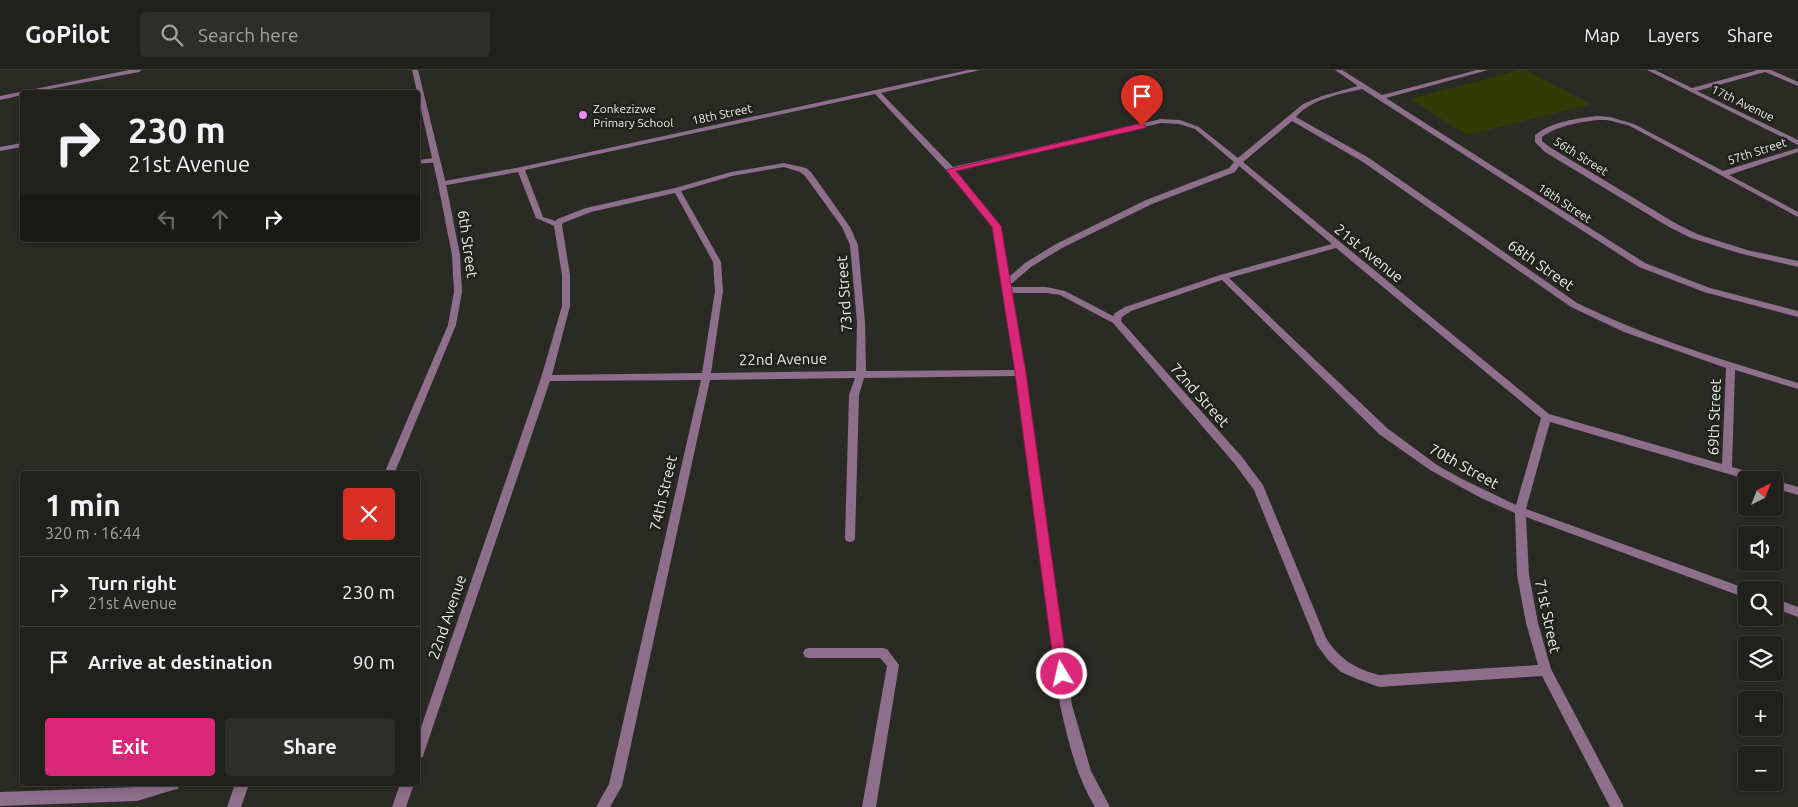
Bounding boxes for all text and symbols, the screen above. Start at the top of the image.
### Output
search box [140,12,490,57]
text: GoPilot [25,21,110,48]
icon: search [158,21,186,49]
text: Search here [198,24,298,46]
text: Map [1584,25,1620,45]
text: Layers [1648,25,1699,45]
text: Share [1727,25,1773,45]
pin [1121,75,1163,126]
icon: arrive [1128,82,1156,110]
street label: 17th Avenue [1709,82,1777,124]
street label: 18th Street [691,101,754,127]
place label: Zonkezizwe Primary School [593,102,673,129]
marker: Zonkezizwe Primary School [577,109,589,121]
icon: right [45,110,110,175]
text: 230 m [128,110,226,150]
street label: 56th Street [1552,134,1611,178]
street label: 57th Street [1726,135,1788,167]
text: 21st Avenue [128,151,250,176]
street label: 18th Street [1536,181,1595,225]
icon: left [153,205,181,233]
icon: ahead [206,205,234,233]
icon: right [259,205,287,233]
street label: 6th Street [455,209,481,279]
street label: 21st Avenue [1331,220,1407,286]
street label: 68th Street [1505,236,1577,294]
street label: 73rd Street [833,255,855,333]
street label: 22nd Avenue [739,350,827,368]
street label: 72nd Street [1167,360,1233,430]
street label: 69th Street [1704,378,1724,456]
street label: 70th Street [1426,440,1502,492]
street label: 74th Street [646,454,680,532]
north arrow [1738,471,1782,516]
map controls [1738,471,1783,791]
text: 1 min [45,488,121,522]
button: close [343,488,395,540]
text: 320 m · 16:44 [45,524,141,542]
button: sound [1738,526,1783,571]
text: Turn right [88,572,176,594]
street label: 22nd Avenue [425,573,469,661]
icon: right [45,578,73,606]
street label: 71st Street [1532,578,1564,654]
text: 230 m [342,581,395,603]
button: search [1738,581,1783,626]
text: 21st Avenue [88,594,177,612]
button: layers [1738,636,1783,681]
position arrow [1035,647,1087,699]
icon: arrive [45,648,73,676]
text: Arrive at destination [88,651,273,673]
text: 90 m [353,651,395,673]
button: + [1738,691,1783,736]
button: Exit [45,718,215,776]
button: Share [225,718,395,776]
button: − [1738,746,1783,791]

